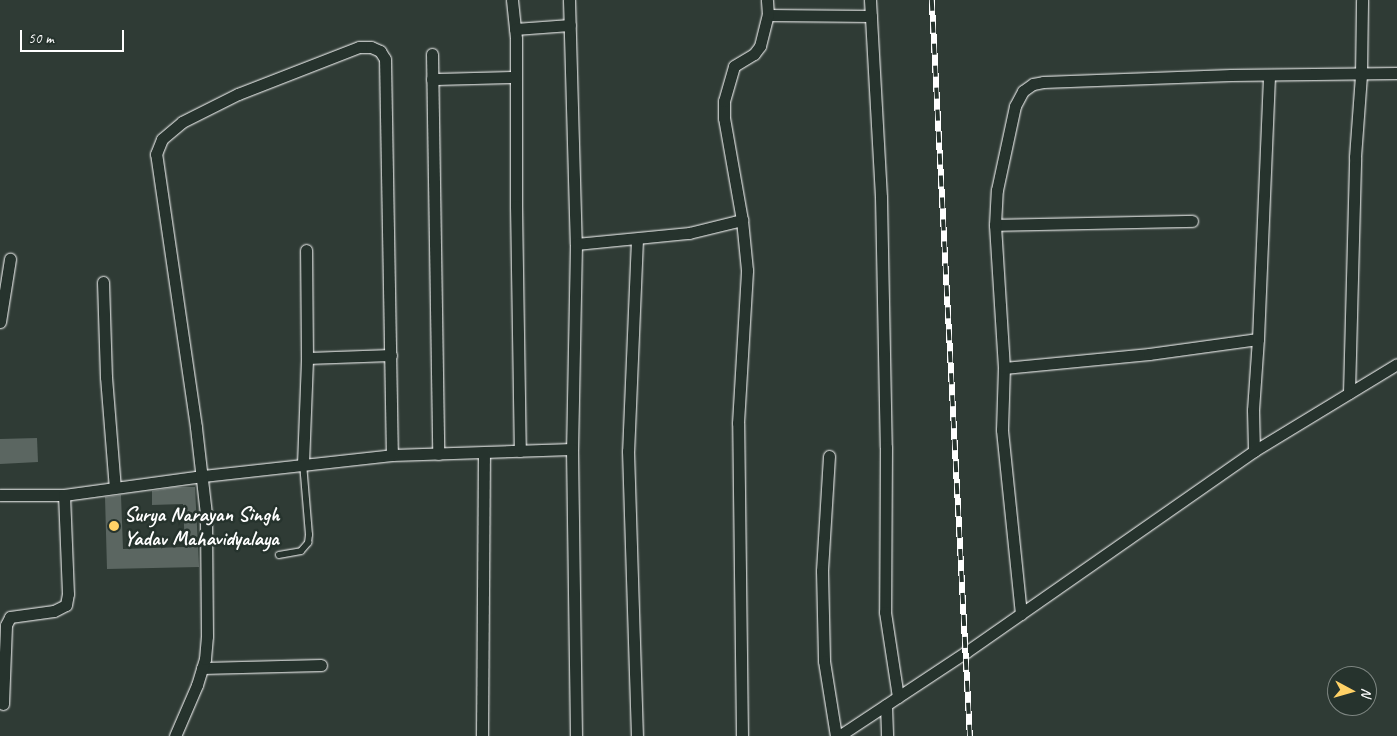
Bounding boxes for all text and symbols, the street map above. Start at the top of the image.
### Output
scale bar [22,20,126,52]
text: 50 m [28,29,54,48]
place label: Surya Narayan Singh Yadav Mahavidyalaya [124,501,281,551]
marker: Surya Narayan Singh Yadav Mahavidyalaya [108,520,120,532]
north arrow [1327,666,1377,716]
text: N [1358,687,1375,698]

